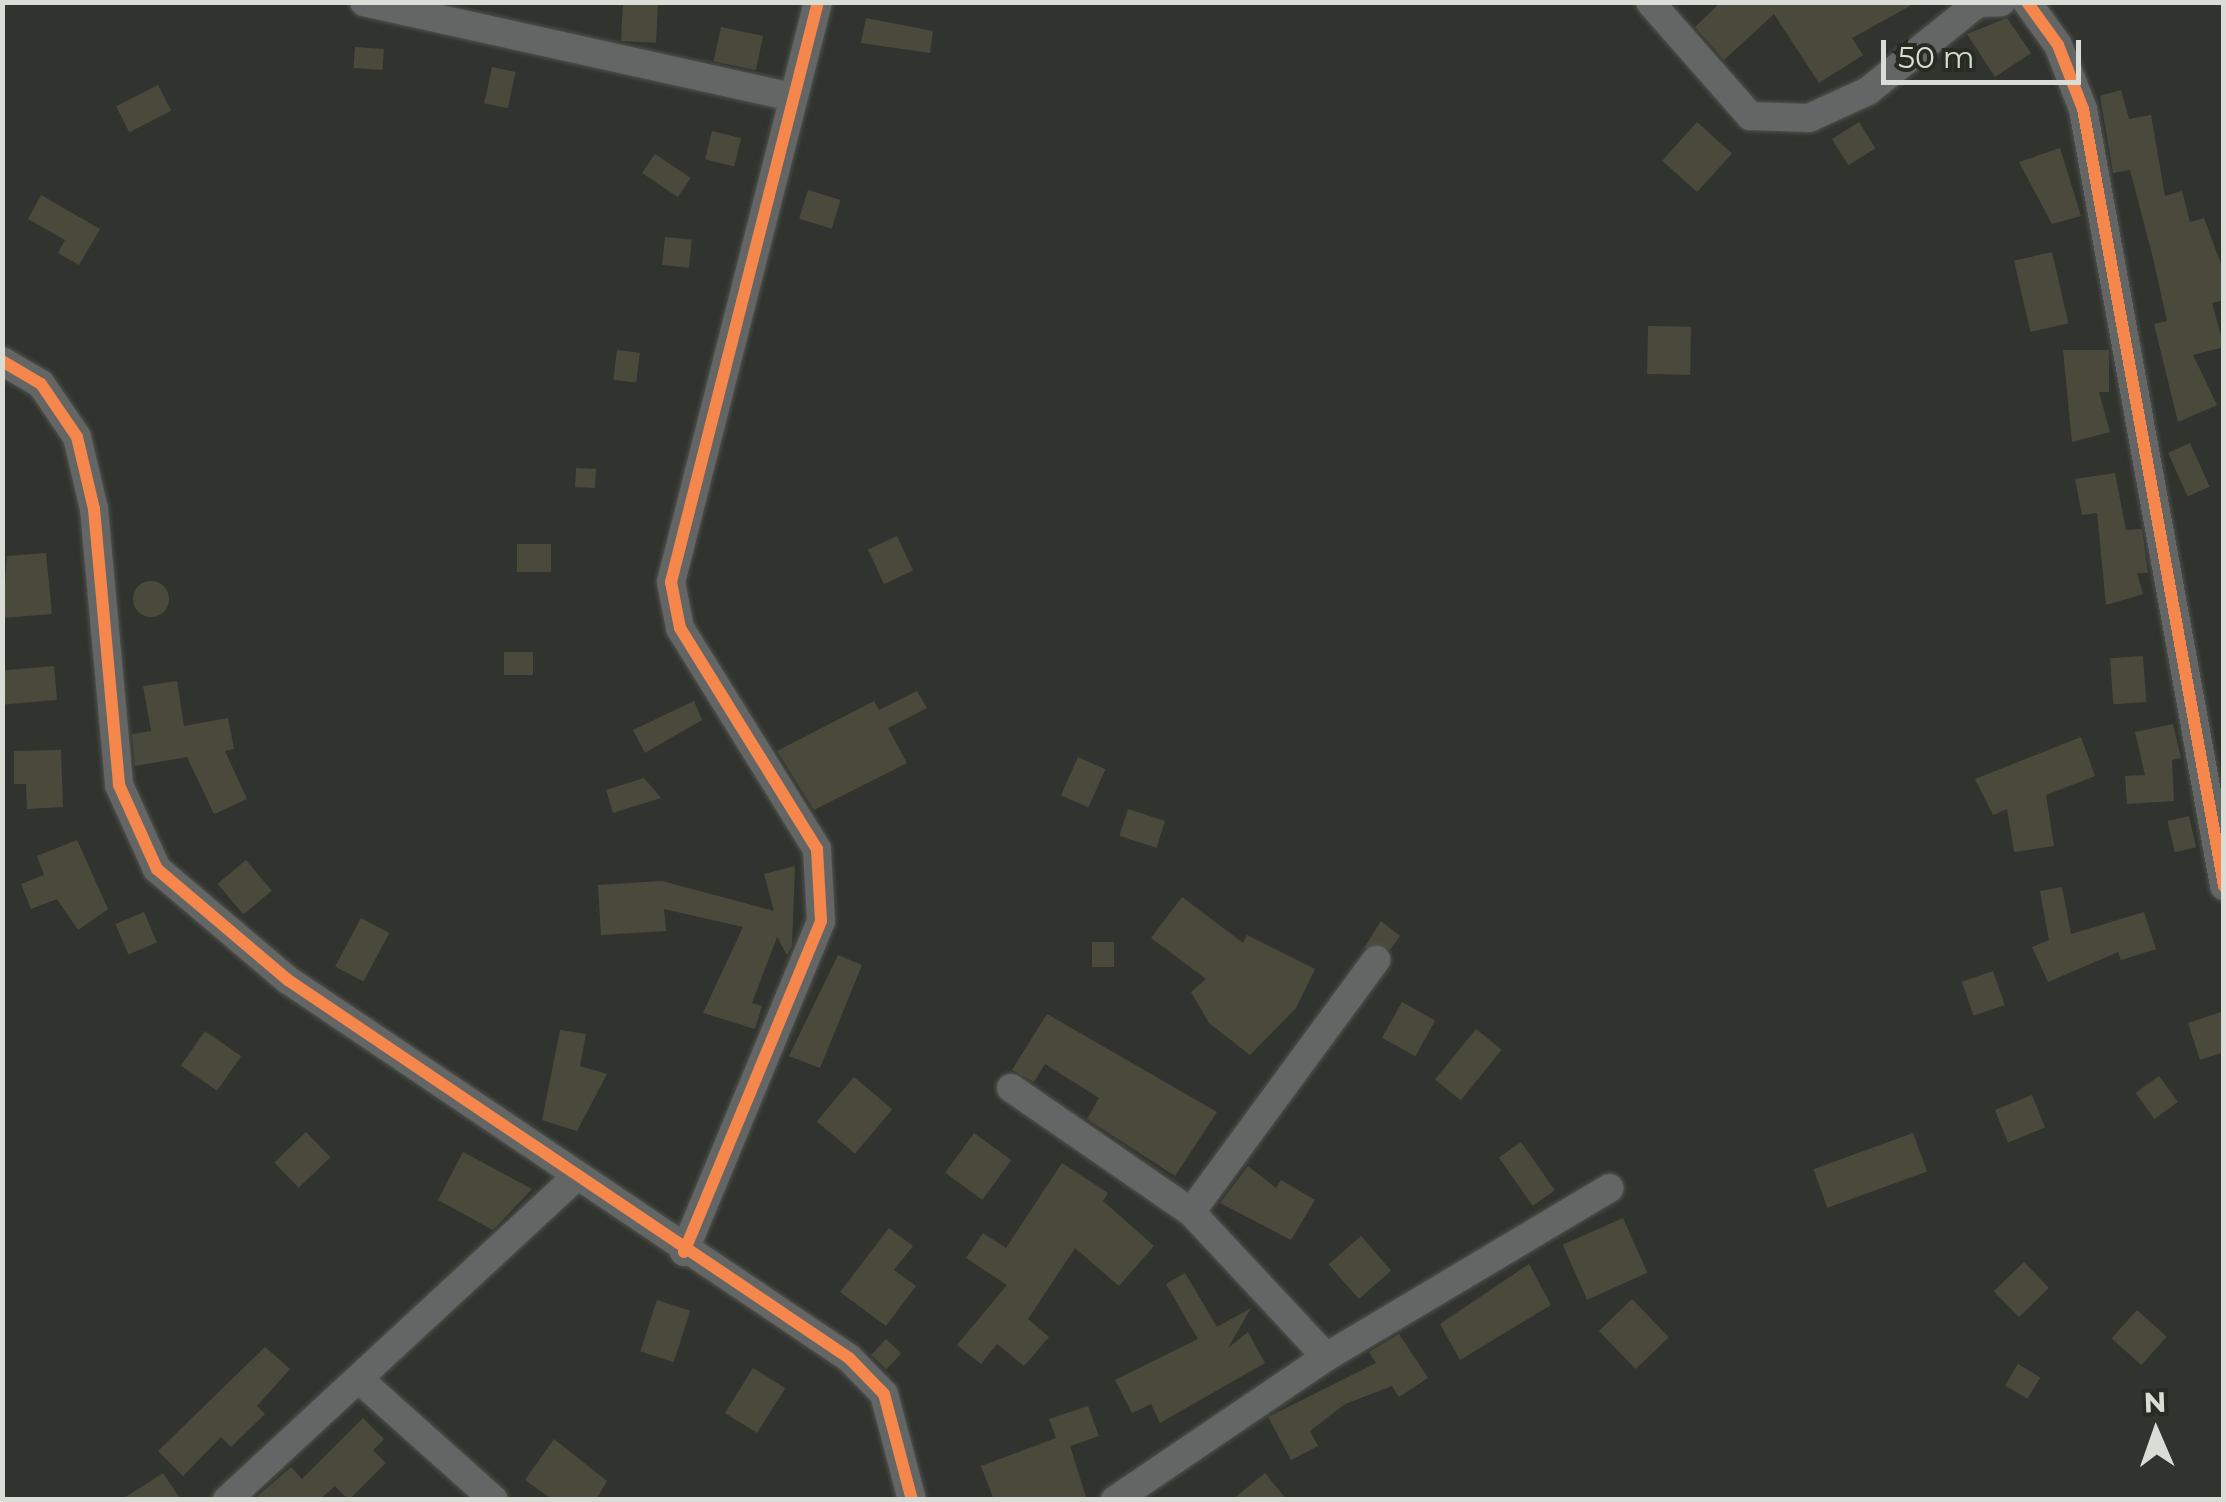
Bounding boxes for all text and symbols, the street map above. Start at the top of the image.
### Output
scale bar [1886,20,2086,82]
text: 50 m [1898,39,1975,76]
north arrow [2106,1382,2206,1482]
text: N [2143,1385,2167,1419]

